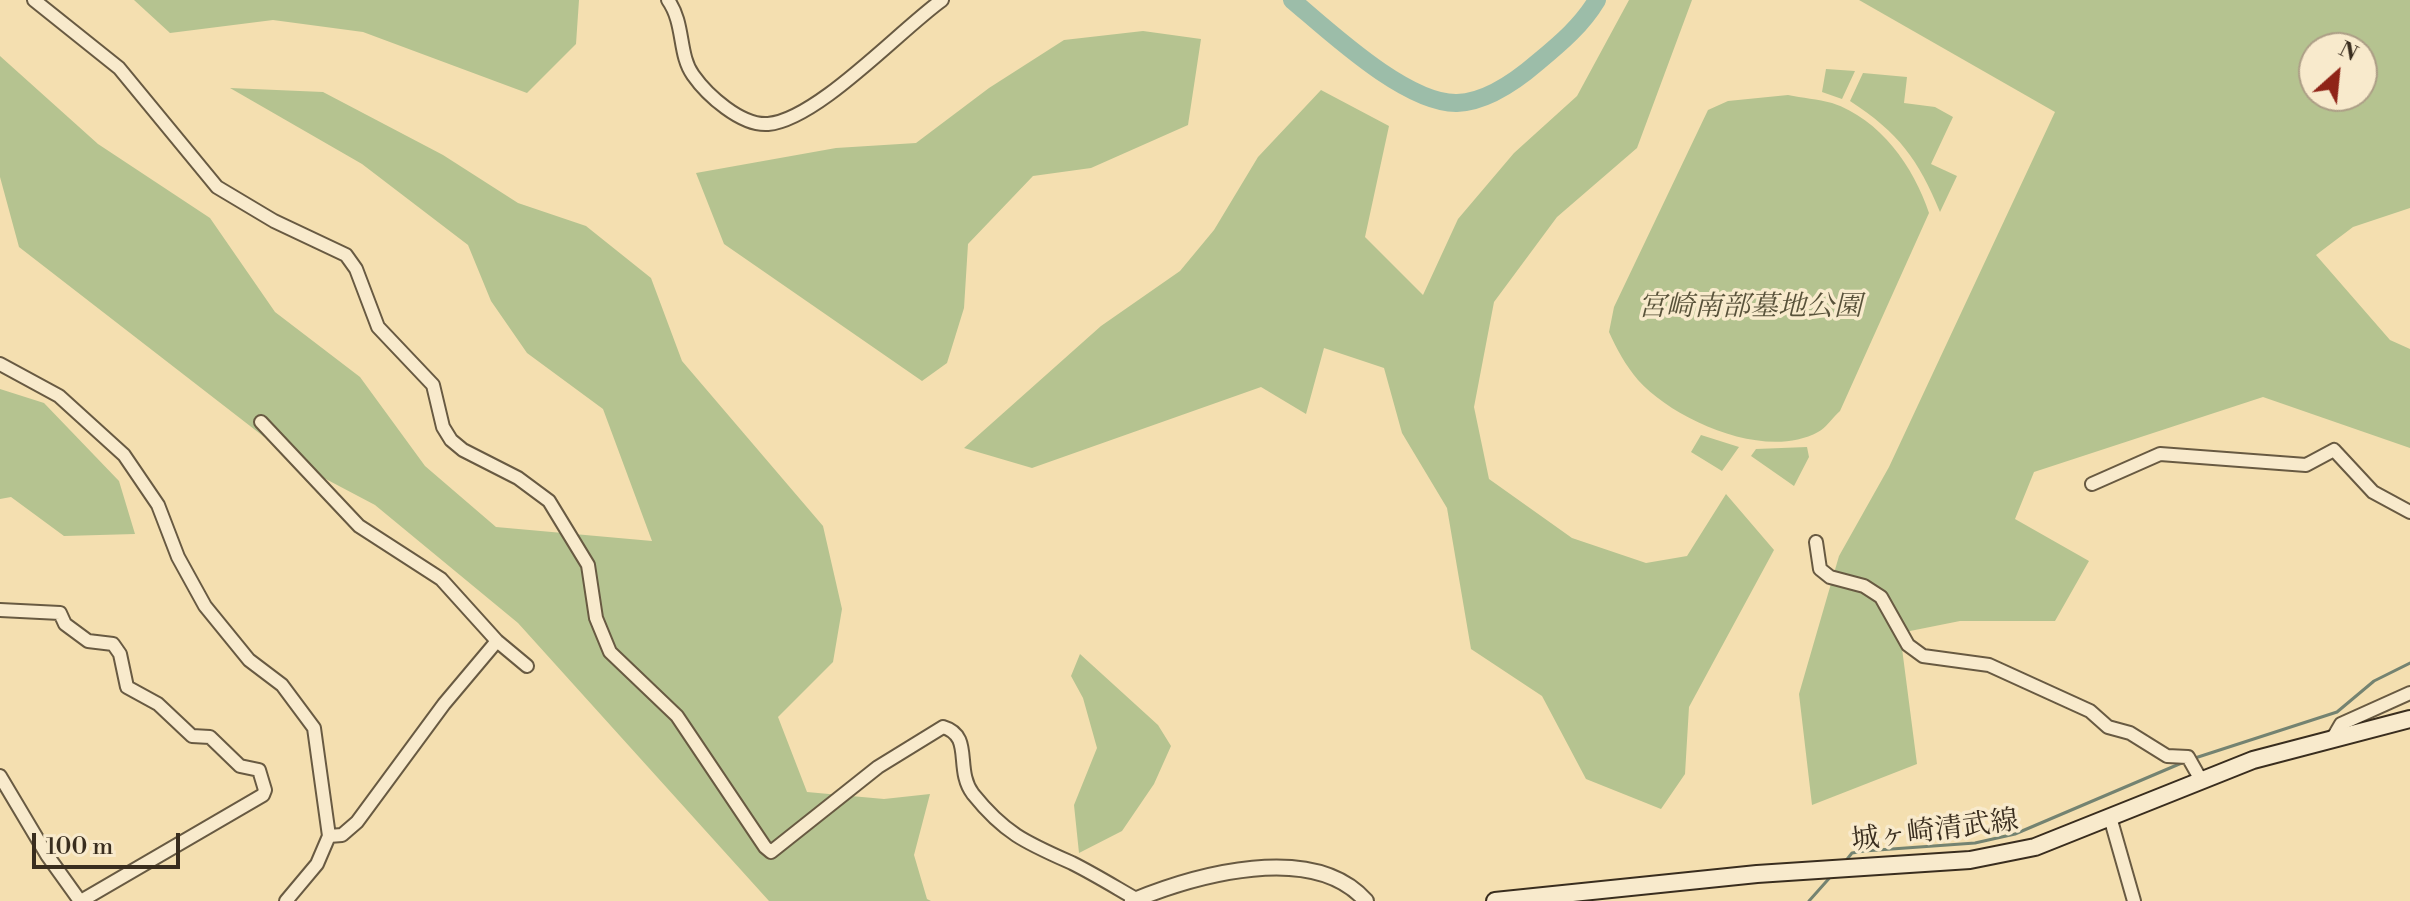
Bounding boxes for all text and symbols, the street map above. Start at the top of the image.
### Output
north arrow [2298,32,2378,112]
text: N [2334,36,2362,68]
park label: 宮崎南部墓地公園 [1638,291,1862,325]
street label: 城ヶ崎清武線 [1850,805,2020,859]
scale bar [36,817,184,867]
text: 100 m [46,832,113,862]

